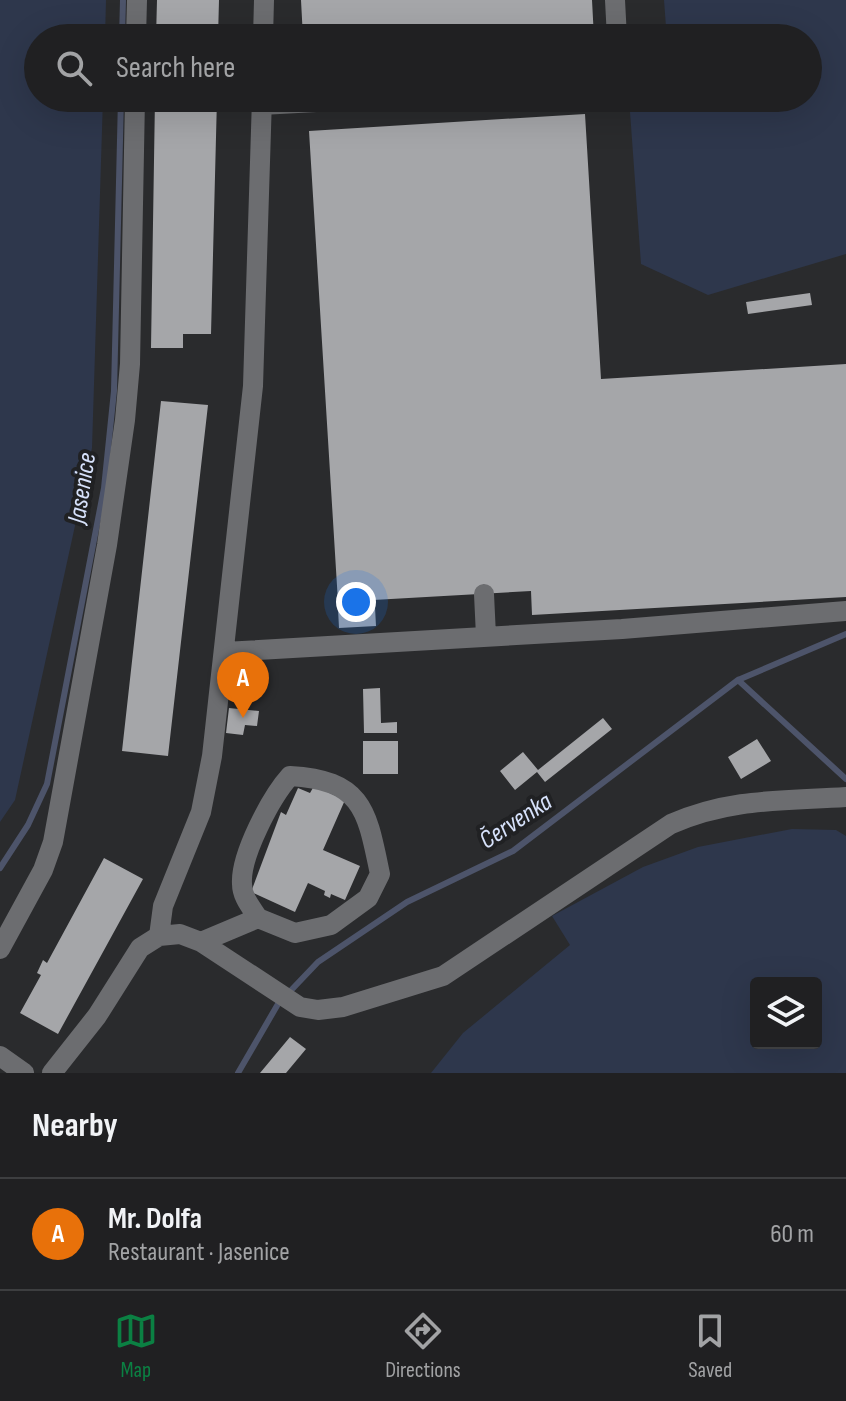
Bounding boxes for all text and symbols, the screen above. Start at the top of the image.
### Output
search box [24,24,822,112]
icon: search [52,46,96,90]
text: Search here [116,50,235,86]
water label: Jasenice [61,451,103,528]
your location [336,582,376,622]
pin: A [217,652,269,718]
water label: Červenka [474,786,558,856]
map controls [750,977,822,1049]
button: layers [750,977,822,1049]
text: Nearby [32,1105,118,1146]
text: Mr. Dolfa [108,1201,202,1237]
text: A [52,1219,64,1250]
text: 60 m [770,1219,814,1250]
text: Restaurant · Jasenice [108,1237,290,1268]
tab: Map [114,1309,158,1384]
tab: Directions [385,1309,461,1384]
tab: Saved [688,1309,732,1384]

